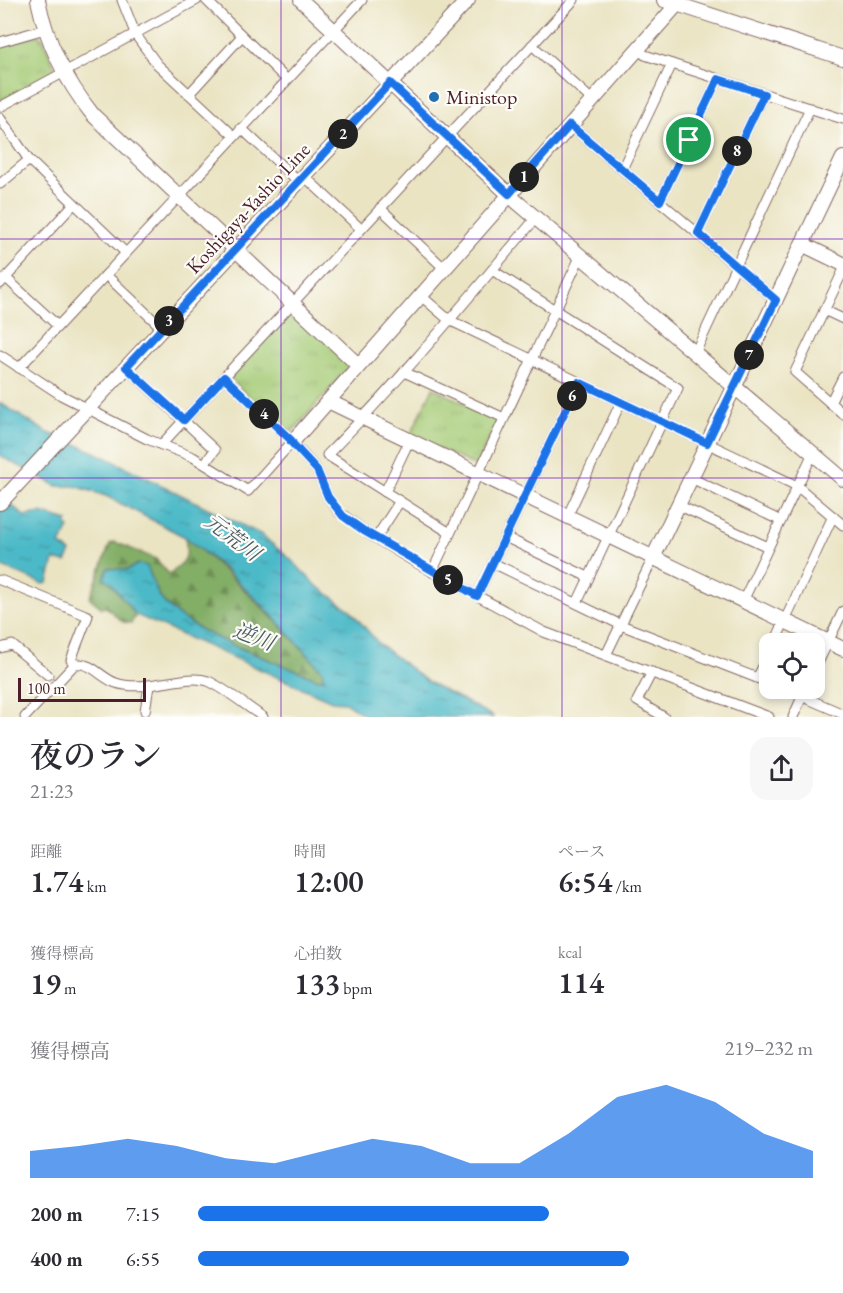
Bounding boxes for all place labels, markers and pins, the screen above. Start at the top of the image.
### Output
place label: Ministop [446,84,517,110]
marker: Ministop [427,90,441,104]
pin [663,114,714,165]
pin: 2 [328,119,358,149]
pin: 8 [722,136,752,166]
pin: 1 [509,162,539,192]
pin: 3 [154,306,184,336]
pin: 7 [734,340,764,370]
pin: 6 [557,381,587,411]
pin: 4 [249,399,279,429]
pin: 5 [433,565,463,595]

